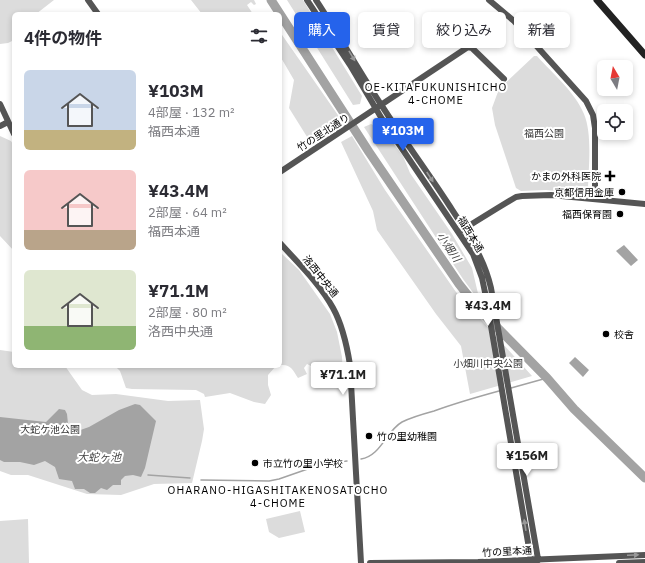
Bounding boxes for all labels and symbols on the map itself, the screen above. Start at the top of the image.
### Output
one-way arrow [348,51,356,61]
north arrow [597,60,633,96]
district label: OE-KITAFUKUNISHICHO 4-CHOME [365,80,507,107]
street label: 竹の里北通り [295,111,352,154]
pin: ¥103M [375,118,431,152]
park label: 福西公園 [524,127,564,140]
place label: かまの外科医院 [531,170,601,183]
marker: かまの外科医院 [604,170,616,182]
one-way arrow [427,171,434,183]
place label: 京都信用金庫 [554,186,614,199]
marker: 京都信用金庫 [617,187,627,197]
place label: 福西保育園 [562,208,612,221]
marker: 福西保育園 [615,209,625,219]
street label: 福西本通 [455,214,486,255]
water label: 小畑川 [434,229,465,265]
street label: 洛西中央通 [300,253,341,300]
pin: ¥43.4M [455,293,521,327]
place label: 校舎 [614,328,634,341]
marker: 校舎 [601,329,611,339]
park label: 小畑川中央公園 [453,357,523,370]
pin: ¥71.1M [310,362,376,396]
park label: 大蛇ケ池公園 [20,423,80,436]
place label: 竹の里幼稚園 [377,430,437,443]
marker: 竹の里幼稚園 [364,431,374,441]
pin: ¥156M [499,443,555,477]
water label: 大蛇ヶ池 [77,450,122,464]
place label: 市立竹の里小学校 [263,457,343,470]
marker: 市立竹の里小学校 [250,458,260,468]
district label: OHARANO-HIGASHITAKENOSATOCHO 4-CHOME [168,483,388,510]
one-way arrow [522,519,528,531]
street label: 竹の里本通 [482,544,532,559]
one-way arrow [627,552,639,559]

